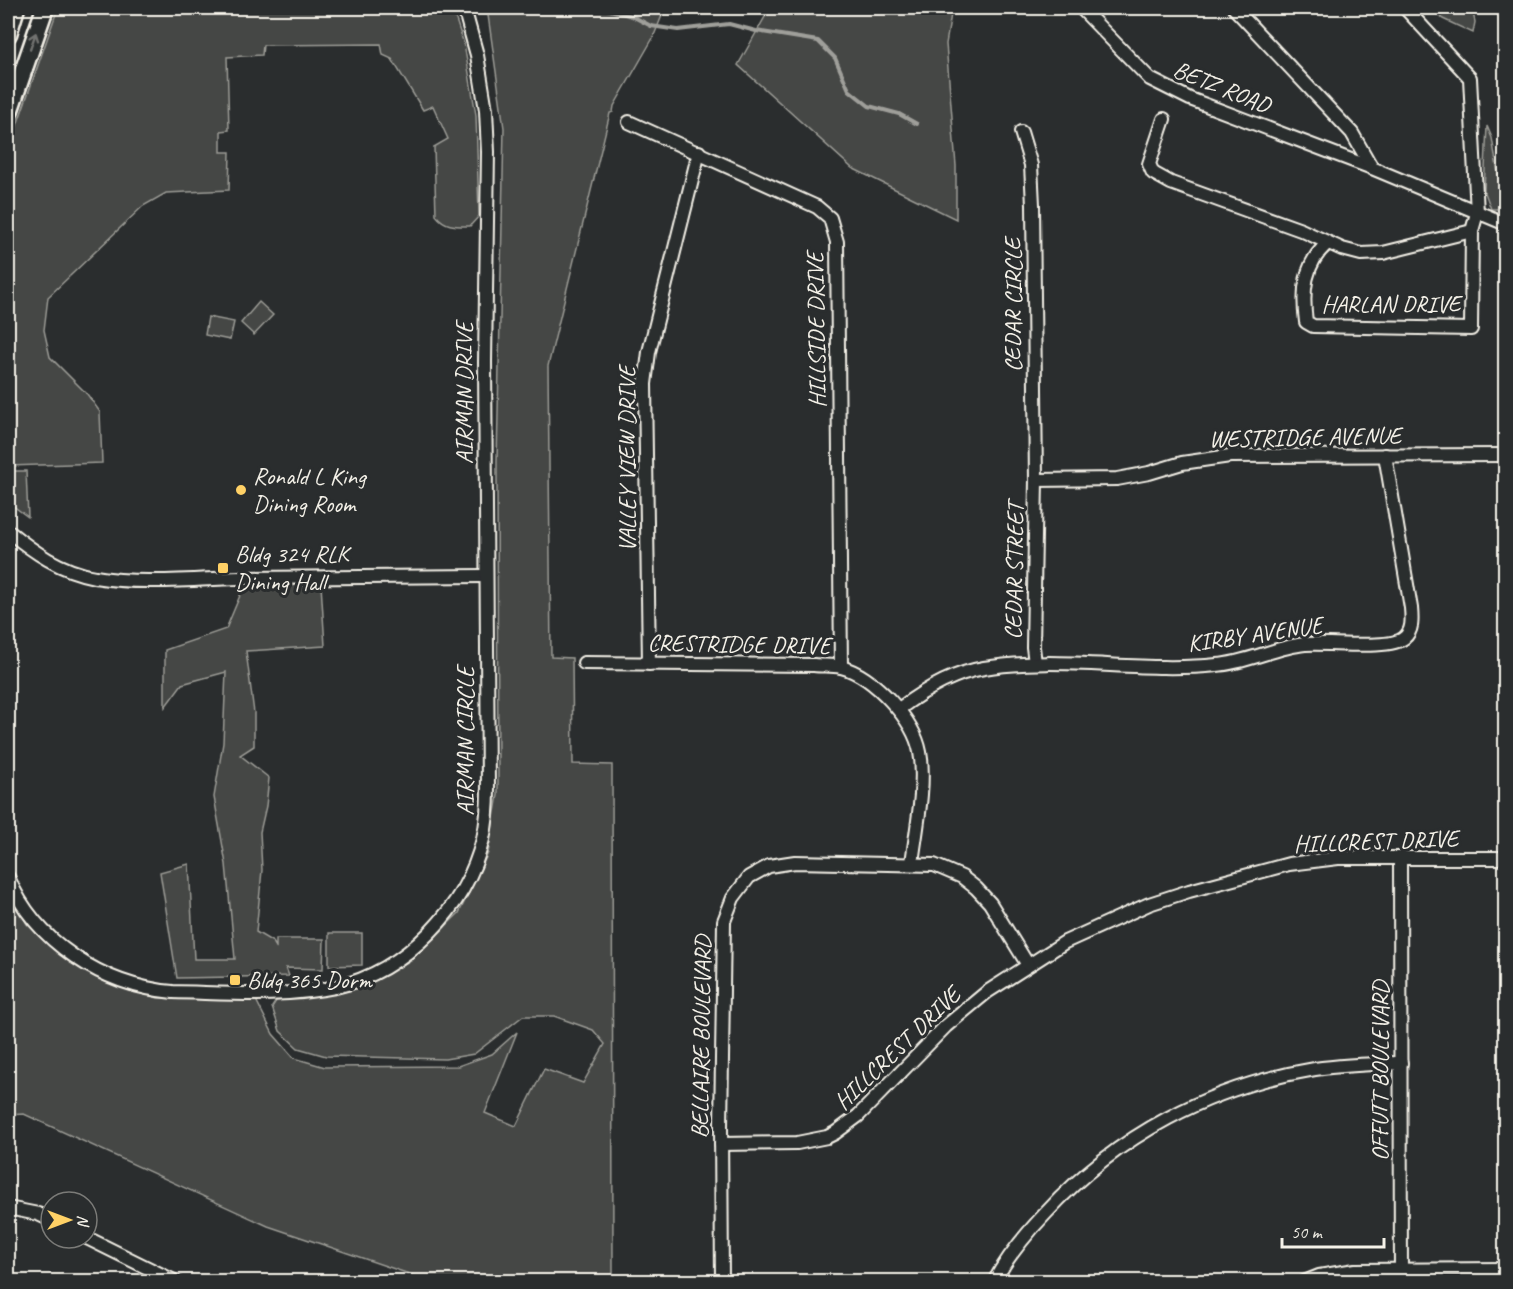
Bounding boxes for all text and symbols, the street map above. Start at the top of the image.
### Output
one-way arrow [29,32,40,51]
street label: BETZ ROAD [1169,54,1277,121]
street label: CEDAR CIRCLE [998,235,1028,372]
street label: HILLSIDE DRIVE [800,249,832,408]
street label: HARLAN DRIVE [1322,289,1464,319]
street label: AIRMAN DRIVE [449,319,479,464]
street label: VALLEY VIEW DRIVE [612,363,642,552]
street label: WESTRIDGE AVENUE [1209,420,1405,454]
place label: Ronald L King Dining Room [253,461,368,519]
marker: Ronald L King Dining Room [234,483,248,497]
street label: CEDAR STREET [998,497,1030,640]
place label: Bldg 324 RLK Dining Hall [235,539,352,597]
marker: Bldg 324 RLK Dining Hall [216,561,230,575]
street label: KIRBY AVENUE [1186,609,1327,658]
street label: CRESTRIDGE DRIVE [647,627,834,661]
street label: AIRMAN CIRCLE [450,663,480,816]
street label: HILLCREST DRIVE [1293,823,1462,859]
street label: BELLAIRE BOULEVARD [684,933,718,1139]
place label: Bldg 365 Dorm [247,965,373,995]
marker: Bldg 365 Dorm [228,973,242,987]
street label: HILLCREST DRIVE [827,978,969,1116]
street label: OFFUTT BOULEVARD [1365,979,1395,1161]
north arrow [39,1190,99,1250]
scale bar [1282,1211,1384,1249]
text: N [73,1215,93,1228]
text: 50 m [1291,1221,1324,1243]

